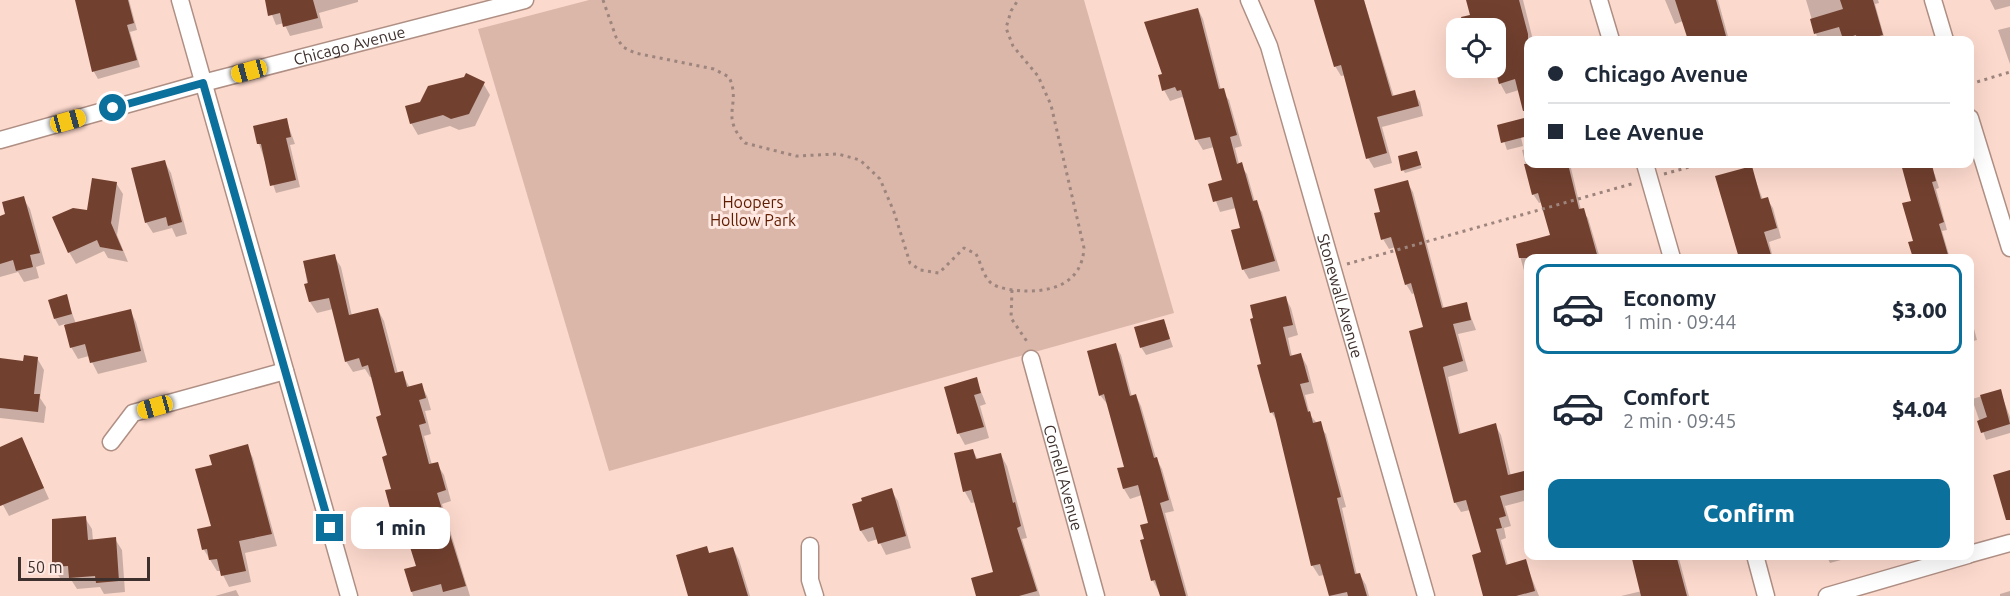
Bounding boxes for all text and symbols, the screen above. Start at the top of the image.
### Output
map controls [1446,18,1506,78]
button: locate [1446,18,1506,78]
street label: Chicago Avenue [292,22,407,68]
car [229,58,269,84]
text: Chicago Avenue [1584,61,1748,86]
route start [99,94,126,121]
car [48,107,88,135]
text: Lee Avenue [1584,119,1704,144]
park label: Hoopers Hollow Park [710,193,796,229]
street label: Stonewall Avenue [1314,232,1367,360]
icon: car [1551,282,1605,336]
text: Economy [1623,285,1716,310]
text: $3.00 [1892,297,1947,322]
text: 1 min · 09:44 [1623,310,1737,333]
icon: car [1551,381,1605,435]
text: Comfort [1623,384,1710,409]
car [135,393,175,421]
text: $4.04 [1892,396,1947,421]
text: 2 min · 09:45 [1623,409,1737,432]
street label: Cornell Avenue [1040,423,1087,533]
button: Confirm [1548,479,1950,548]
callout: 1 min [351,507,450,549]
route end [316,514,343,541]
text: 1 min [375,516,426,539]
scale bar [18,554,150,582]
text: 50 m [27,558,63,576]

